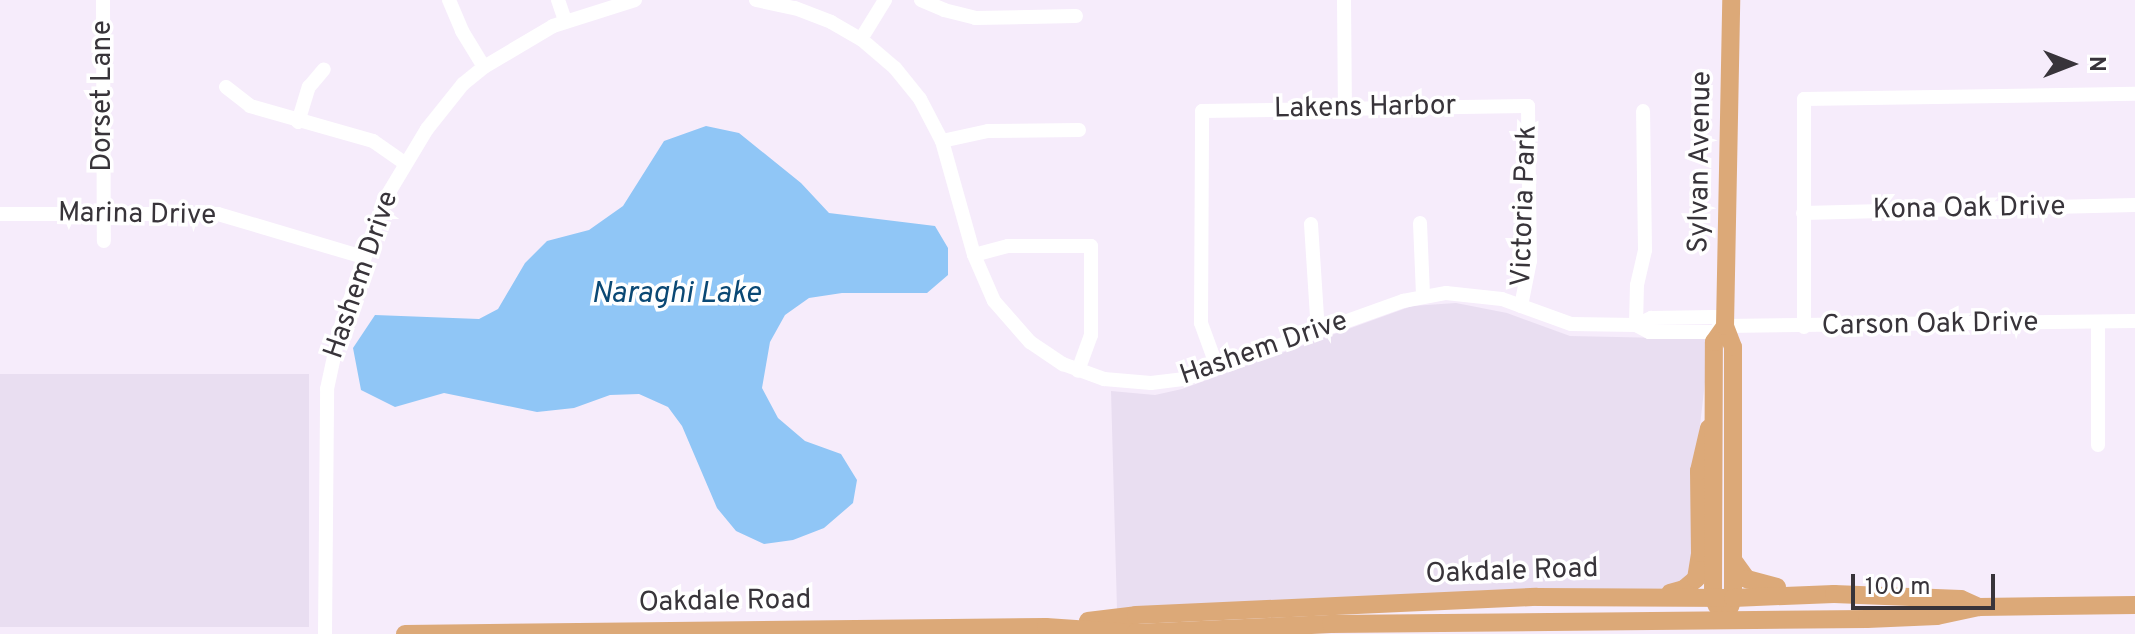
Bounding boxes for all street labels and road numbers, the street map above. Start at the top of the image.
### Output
street label: Dorset Lane [86,20,120,172]
street label: Sylvan Avenue [1683,70,1719,254]
street label: Lakens Harbor [1274,90,1456,126]
street label: Victoria Park [1505,125,1545,287]
street label: Hashem Drive [318,187,406,363]
street label: Kona Oak Drive [1872,191,2066,227]
street label: Marina Drive [58,197,216,233]
street label: Hashem Drive [1176,305,1352,393]
street label: Carson Oak Drive [1821,306,2039,344]
street label: Oakdale Road [1425,552,1599,592]
street label: Oakdale Road [638,584,812,620]

